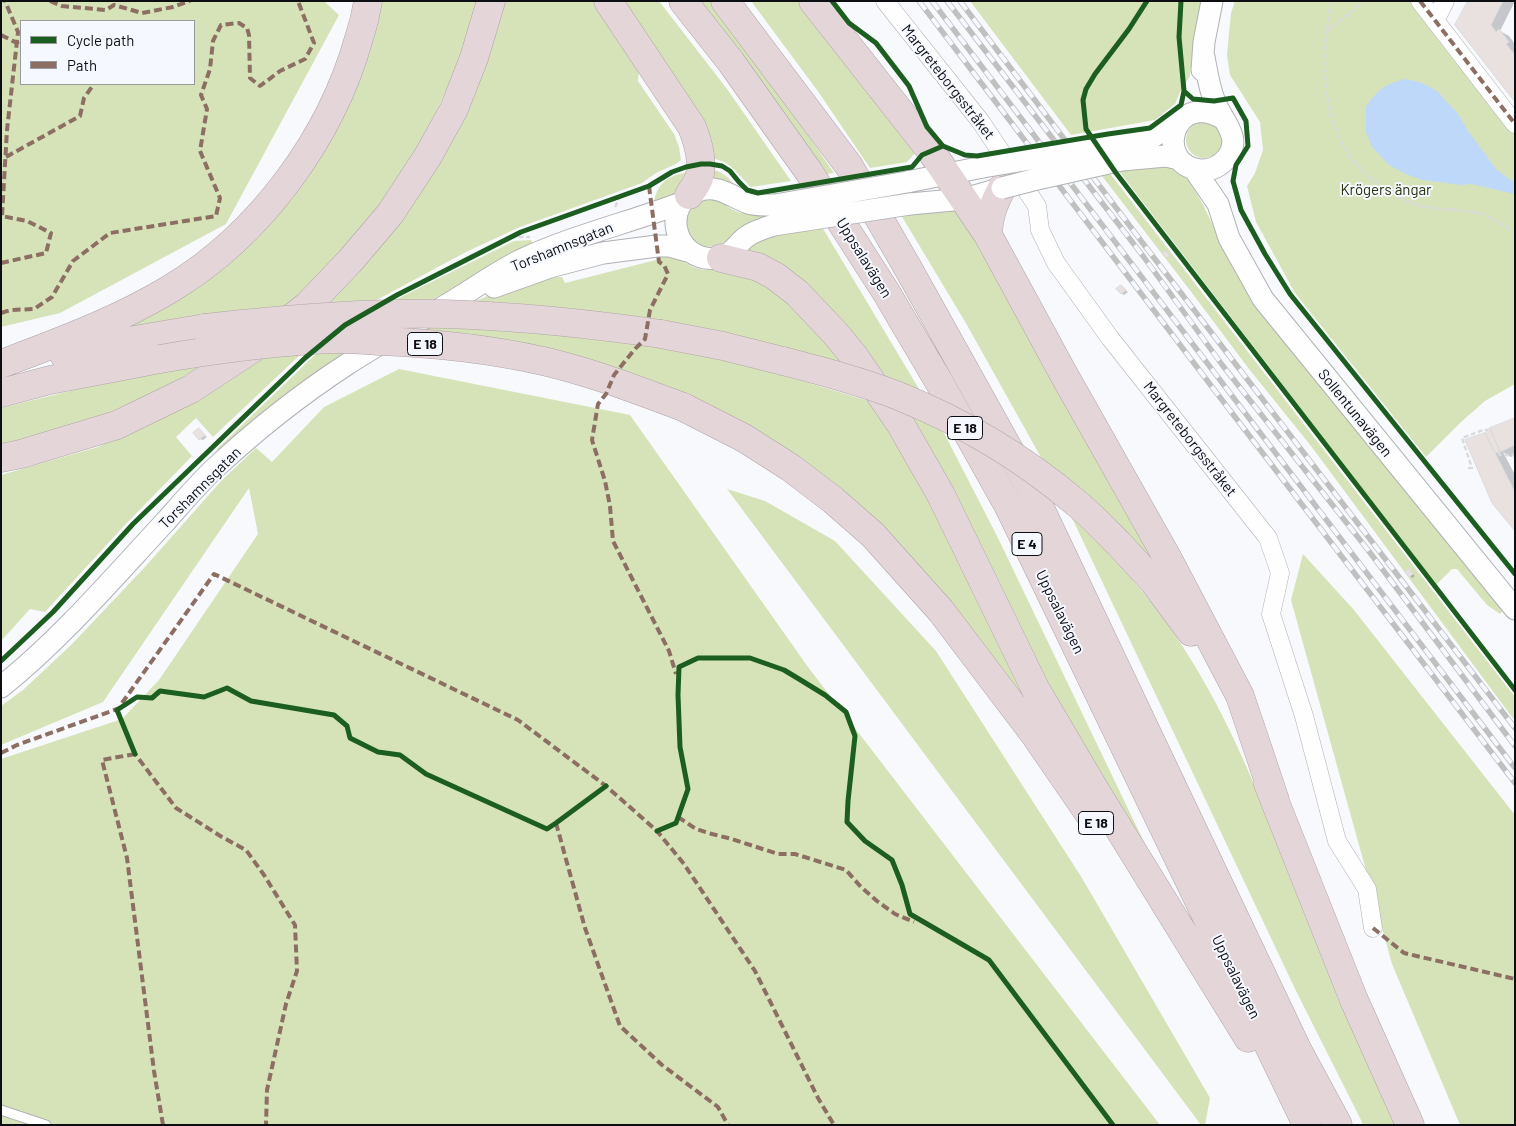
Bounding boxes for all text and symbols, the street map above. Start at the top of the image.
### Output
legend [20,20,195,85]
street label: Margreteborgsstråket [898,21,998,143]
text: Cycle path [67,31,134,49]
text: Path [67,56,97,74]
park label: Krögers ängar [1340,181,1432,199]
street label: Uppsalavägen [832,215,896,301]
street label: Torshamnsgatan [508,218,616,276]
road number: E 18 [408,332,442,356]
street label: Sollentunavägen [1314,365,1396,461]
street label: Margreteborgsstråket [1140,378,1240,500]
road number: E 18 [948,416,982,439]
street label: Torshamnsgatan [155,443,245,533]
road number: E 4 [1012,532,1042,556]
street label: Uppsalavägen [1032,567,1088,657]
road number: E 18 [1078,811,1114,834]
street label: Uppsalavägen [1208,932,1264,1022]

